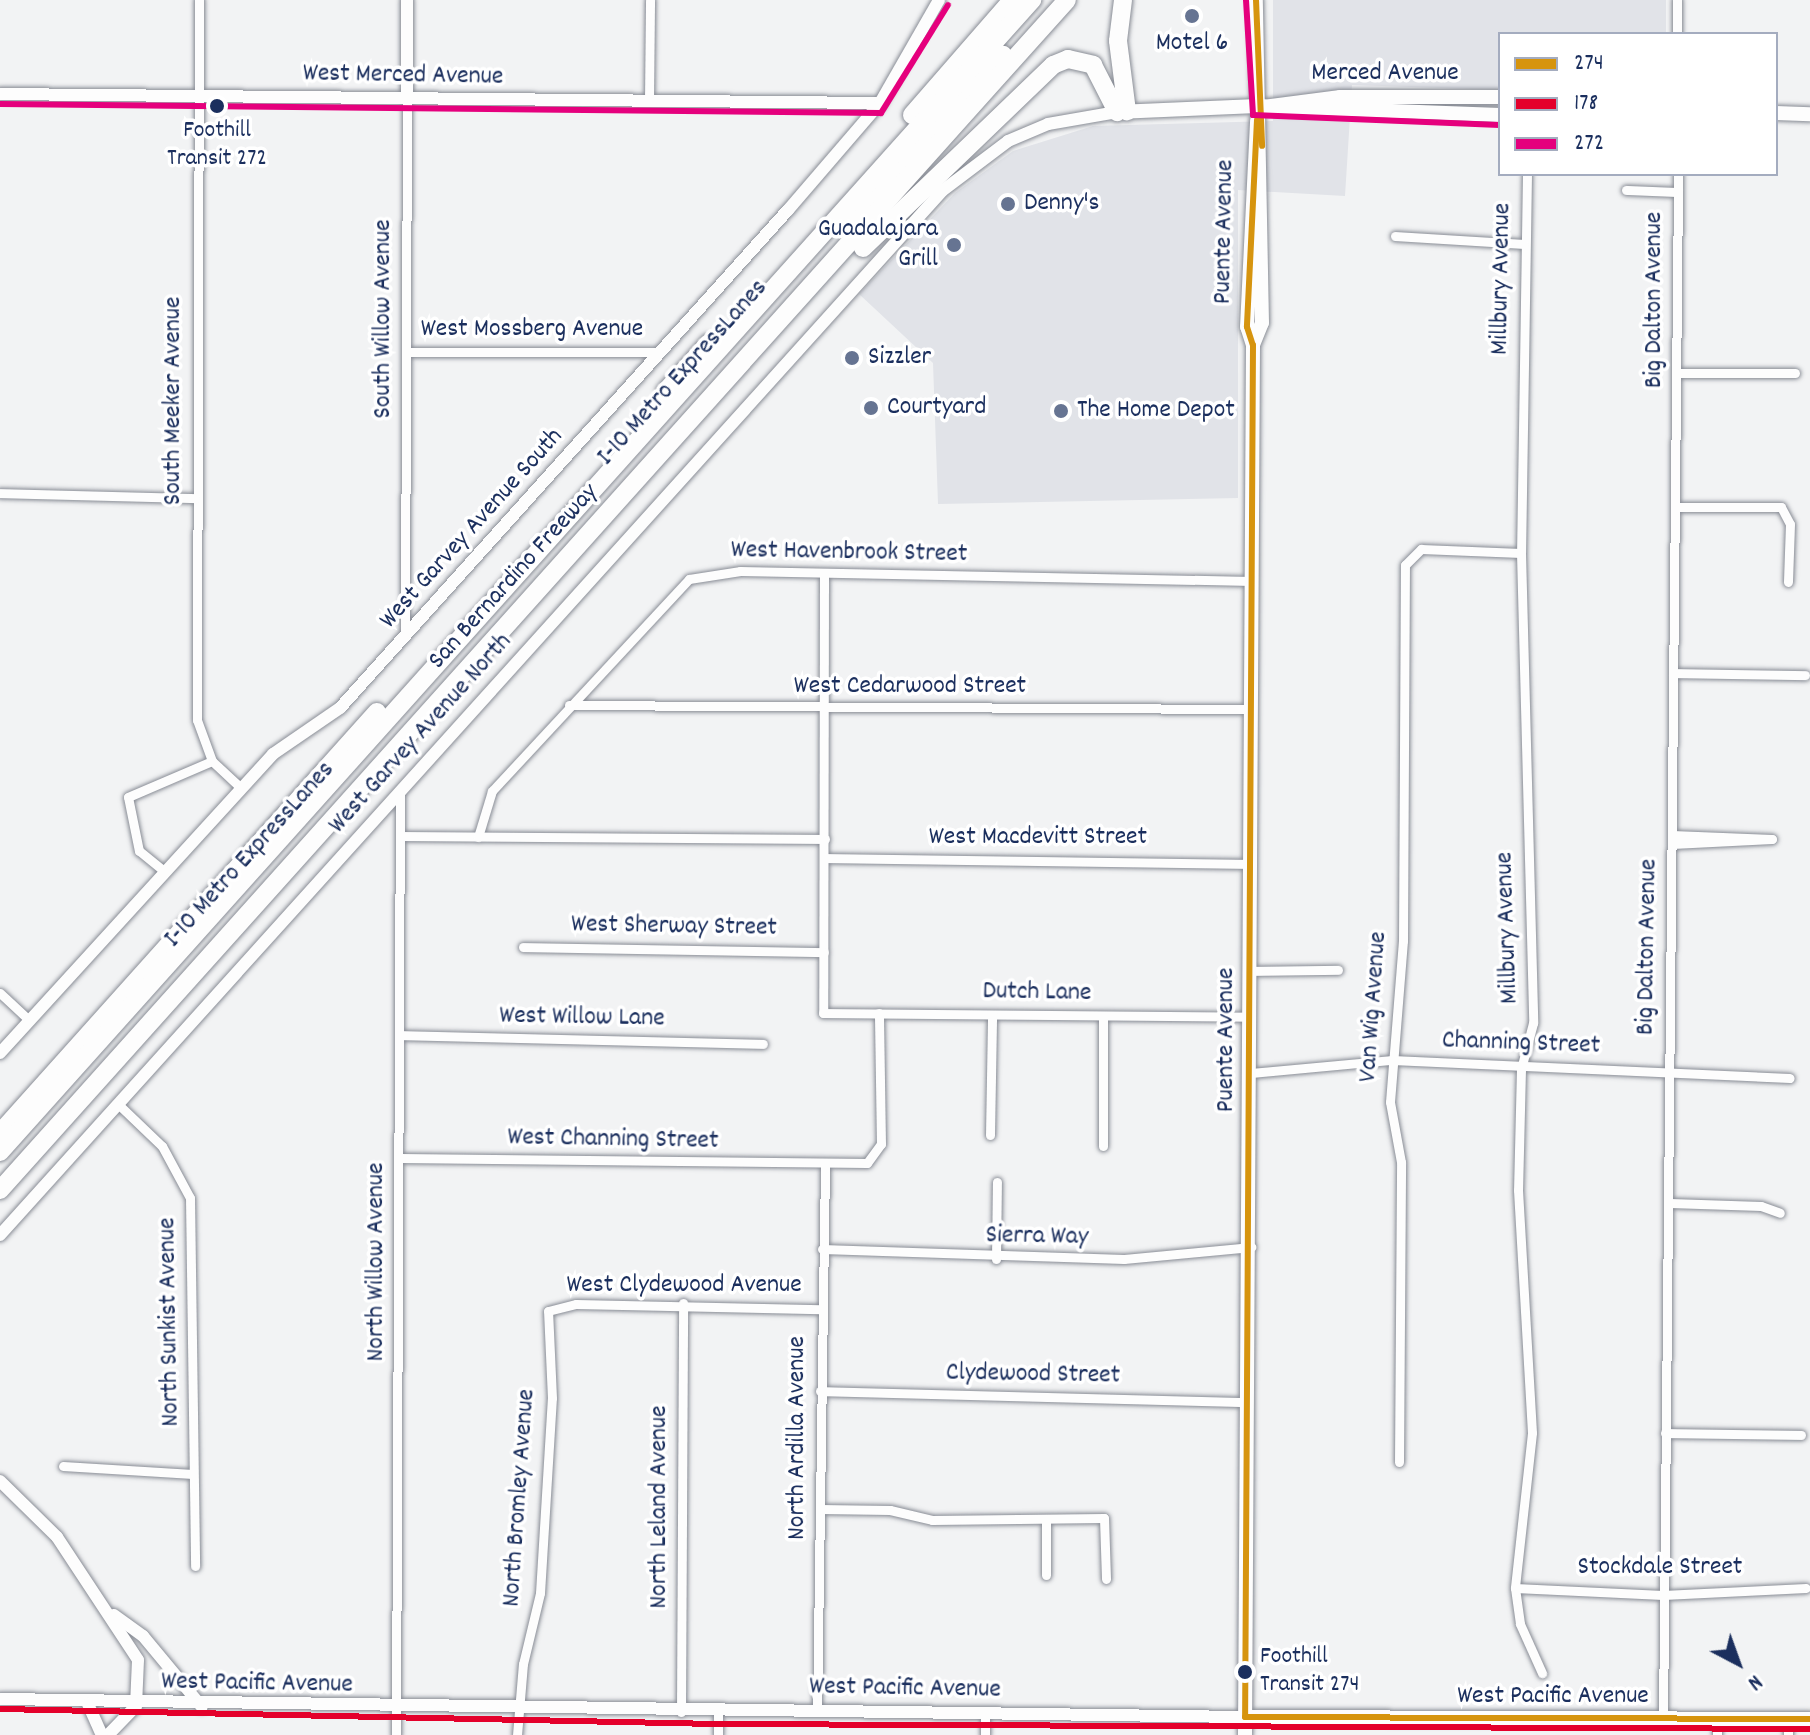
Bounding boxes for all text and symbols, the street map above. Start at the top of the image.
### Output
marker: Motel 6 [1183,7,1201,25]
place label: Motel 6 [1156,28,1228,60]
legend [1498,32,1778,176]
text: 274 [1574,47,1604,81]
street label: Merced Avenue [1311,58,1459,90]
street label: West Merced Avenue [303,59,503,93]
text: 178 [1574,87,1598,121]
marker: Foothill Transit 272 [209,98,225,114]
place label: Foothill Transit 272 [167,118,267,174]
text: 272 [1574,127,1604,161]
street label: Puente Avenue [1208,159,1242,305]
place label: Denny's [1024,188,1099,220]
marker: Denny's [999,195,1017,213]
street label: Millbury Avenue [1485,203,1519,355]
street label: Big Dalton Avenue [1639,212,1671,388]
place label: Guadalajara Grill [818,214,938,276]
street label: South Willow Avenue [368,219,400,419]
marker: Guadalajara Grill [945,236,963,254]
street label: I-10 Metro ExpressLanes [591,273,775,473]
street label: South Meeker Avenue [158,297,190,505]
street label: West Mossberg Avenue [421,314,643,346]
place label: Sizzler [868,342,931,374]
marker: Sizzler [843,349,861,367]
place label: Courtyard [887,392,986,424]
place label: The Home Depot [1077,395,1235,427]
marker: Courtyard [862,399,880,417]
marker: The Home Depot [1052,402,1070,420]
street label: West Garvey Avenue South [374,422,570,636]
street label: San Bernardino Freeway [422,478,606,676]
street label: West Havenbrook Street [730,535,968,571]
street label: West Garvey Avenue North [323,627,519,841]
street label: West Cedarwood Street [794,671,1026,703]
street label: I-10 Metro ExpressLanes [158,755,342,955]
street label: West Macdevitt Street [929,822,1147,854]
street label: Millbury Avenue [1490,851,1526,1005]
street label: Big Dalton Avenue [1631,858,1665,1036]
street label: West Sherway Street [571,910,777,944]
street label: Van Wig Avenue [1353,931,1395,1083]
street label: Puente Avenue [1211,968,1243,1112]
street label: Dutch Lane [982,976,1092,1010]
street label: West Willow Lane [499,1001,665,1035]
street label: Channing Street [1441,1026,1601,1062]
street label: West Channing Street [507,1123,719,1157]
street label: North Willow Avenue [361,1163,393,1361]
street label: North Sunkist Avenue [153,1217,187,1427]
street label: Sierra Way [985,1221,1089,1253]
street label: West Clydewood Avenue [566,1270,802,1302]
street label: North Ardilla Avenue [782,1336,814,1540]
street label: Clydewood Street [946,1358,1120,1392]
street label: North Bromley Avenue [497,1388,543,1608]
street label: North Leland Avenue [644,1405,676,1609]
street label: Stockdale Street [1578,1552,1742,1584]
north arrow [1698,1623,1778,1703]
place label: Foothill Transit 274 [1260,1644,1359,1700]
marker: Foothill Transit 274 [1237,1664,1253,1680]
text: N [1740,1666,1768,1697]
street label: West Pacific Avenue [161,1667,353,1701]
street label: West Pacific Avenue [809,1672,1001,1706]
street label: West Pacific Avenue [1457,1681,1649,1713]

